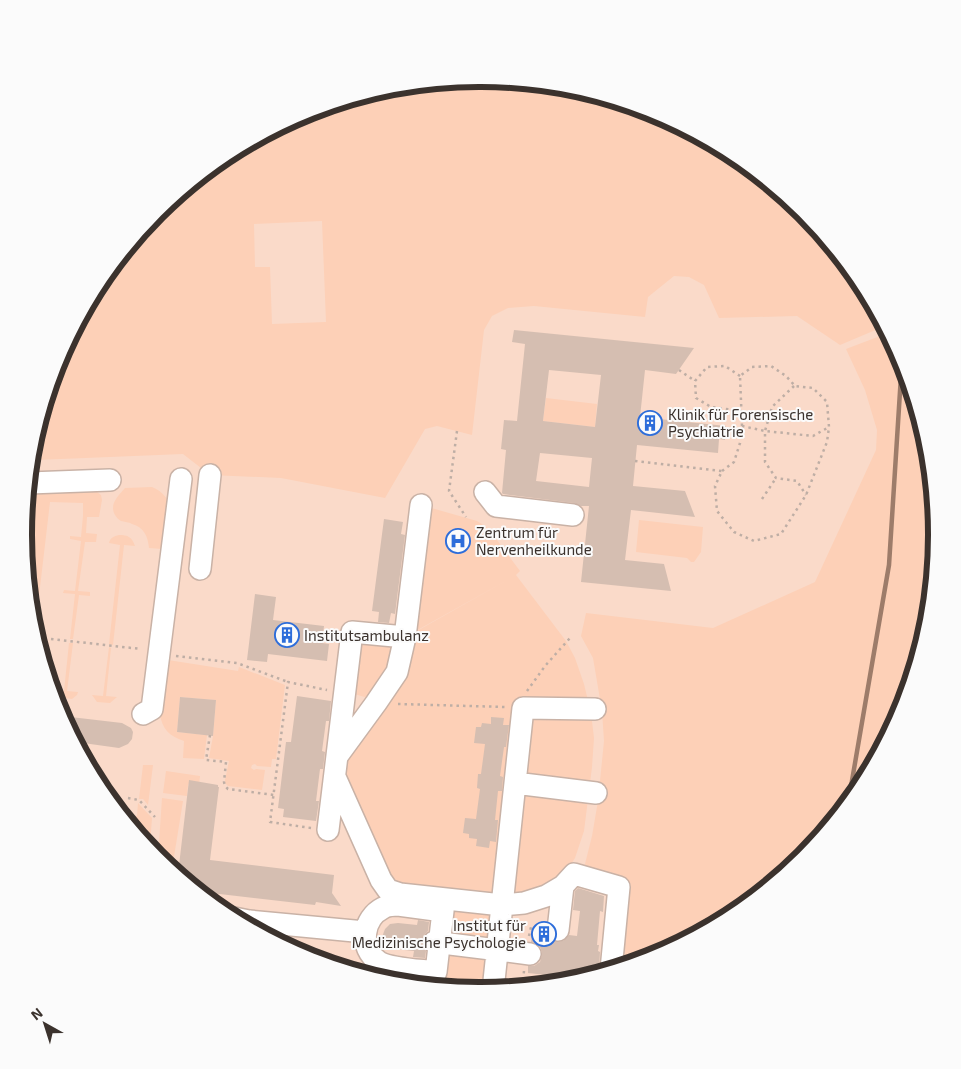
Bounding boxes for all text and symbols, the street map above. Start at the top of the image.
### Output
place label: Klinik für Forensische Psychiatrie [668,405,813,440]
building icon: Klinik für Forensische Psychiatrie [637,410,663,436]
place label: Zentrum für Nervenheilkunde [476,523,592,558]
hospital icon: Zentrum für Nervenheilkunde [445,528,471,554]
building icon: Institutsambulanz [274,622,300,648]
place label: Institutsambulanz [304,626,429,644]
place label: Institut für Medizinische Psychologie [352,916,526,951]
building icon: Institut für Medizinische Psychologie [531,921,557,947]
north arrow [20,999,70,1049]
text: N [27,1004,46,1023]

